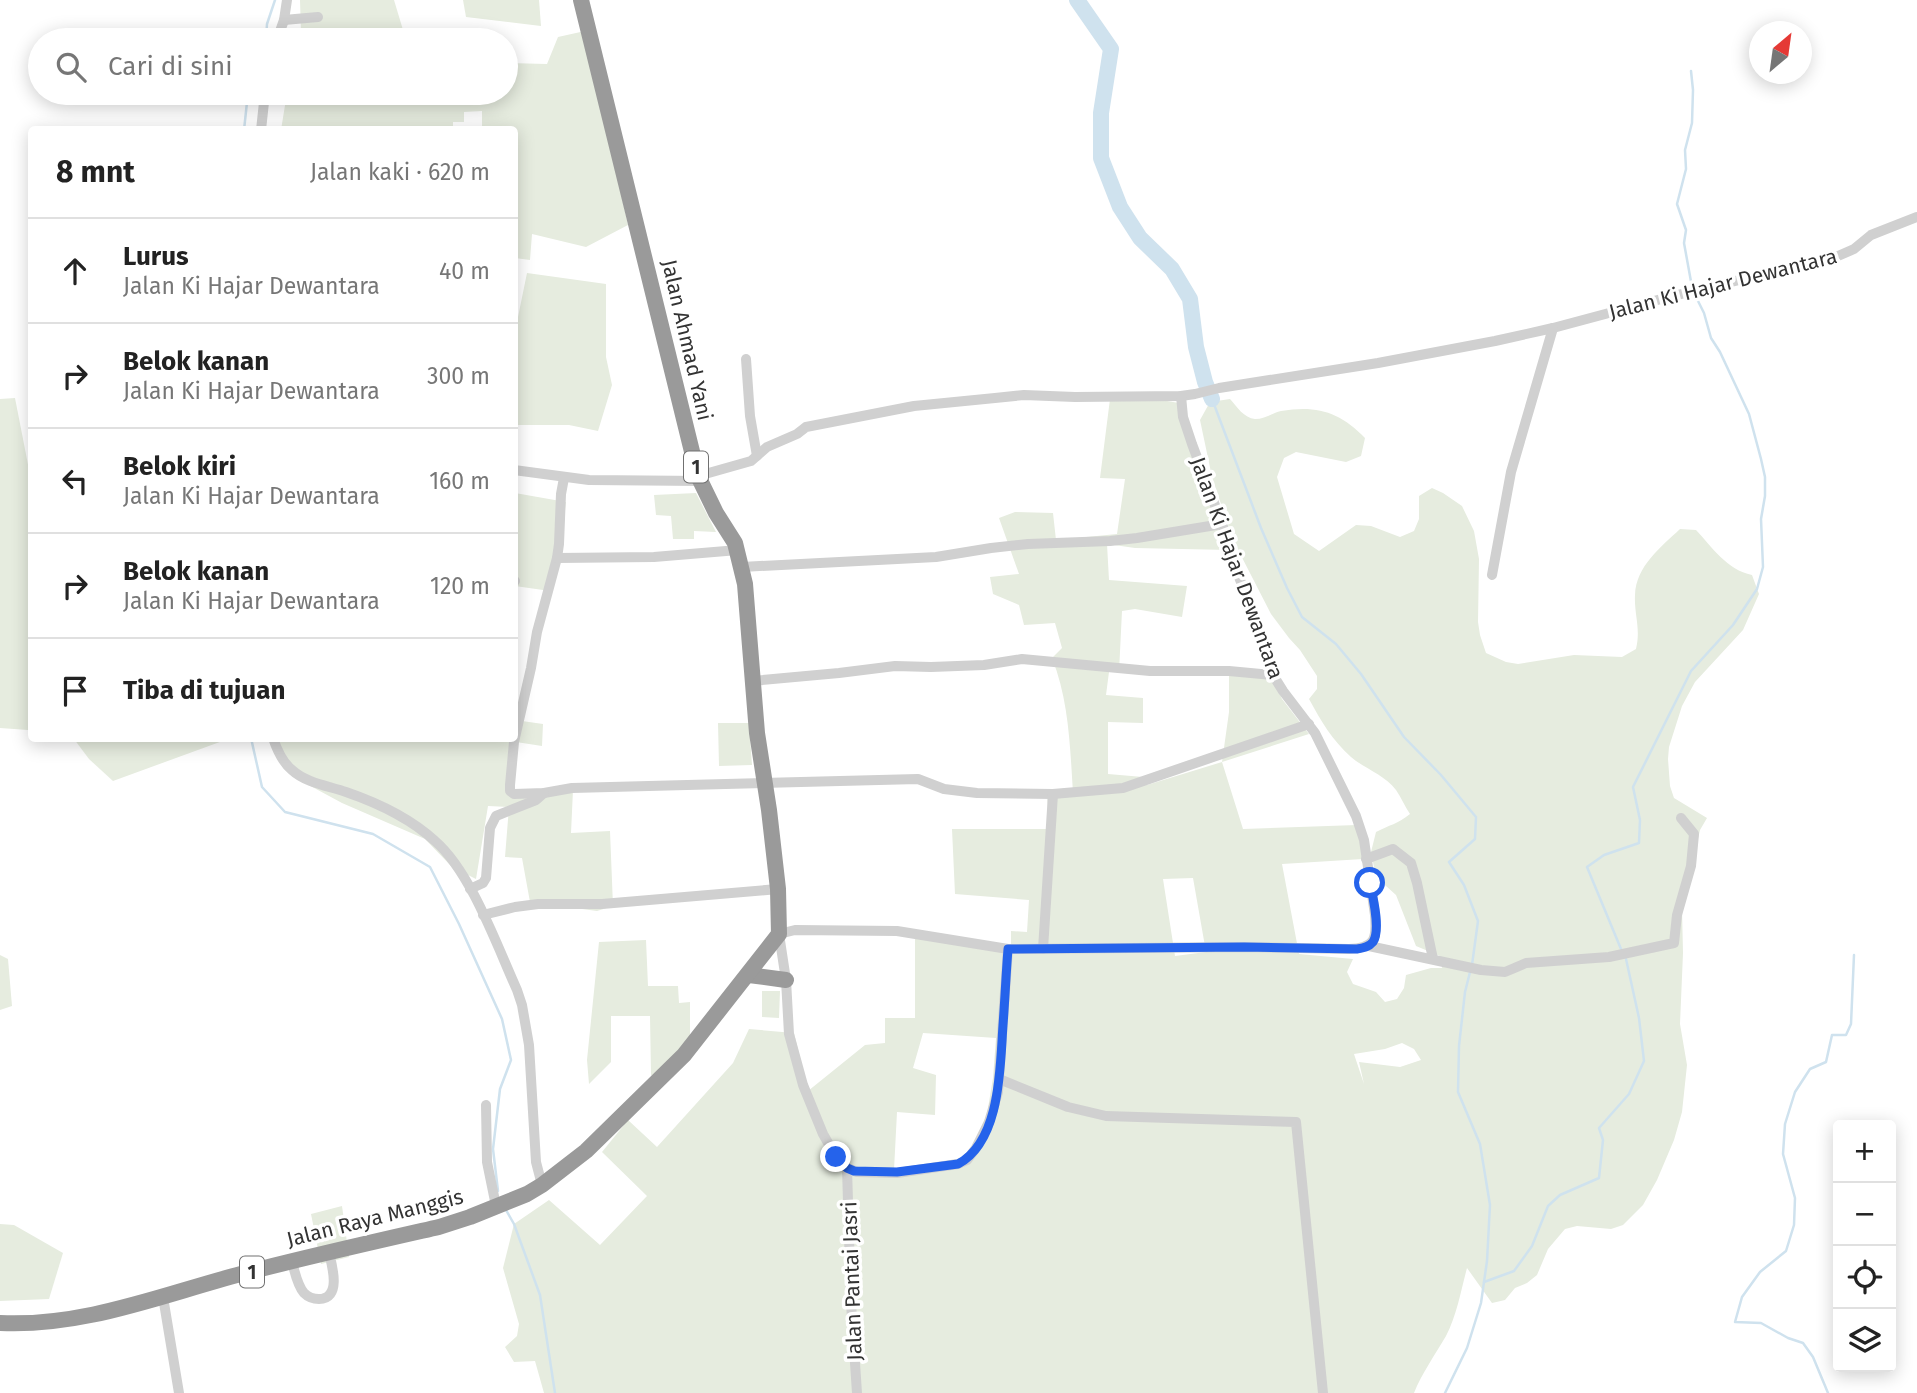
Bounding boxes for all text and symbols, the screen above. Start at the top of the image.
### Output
north arrow [1749,21,1812,84]
search box [28,28,518,105]
icon: search [52,48,90,86]
text: Cari di sini [108,51,233,82]
text: 8 mnt [56,154,135,190]
text: Jalan kaki · 620 m [310,158,490,186]
text: Lurus [123,241,189,272]
street label: Jalan Ki Hajar Dewantara [1606,243,1840,325]
icon: ahead [56,252,94,290]
text: 40 m [439,257,490,285]
street label: Jalan Ahmad Yani [656,257,718,423]
text: Jalan Ki Hajar Dewantara [123,272,380,300]
text: Belok kanan [123,346,269,377]
icon: right [56,357,94,395]
text: 300 m [427,362,490,390]
text: Jalan Ki Hajar Dewantara [123,377,380,405]
text: Belok kiri [123,451,236,482]
road number: 1 [684,452,708,482]
street label: Jalan Ki Hajar Dewantara [1185,453,1289,683]
icon: left [56,462,94,500]
text: 160 m [429,467,490,495]
text: Jalan Ki Hajar Dewantara [123,482,380,510]
text: Belok kanan [123,556,269,587]
icon: right [56,567,94,605]
text: 120 m [430,572,490,600]
text: Jalan Ki Hajar Dewantara [123,587,380,615]
icon: arrive [56,672,94,710]
text: Tiba di tujuan [123,675,285,706]
route start [1354,867,1385,898]
map controls [1833,1120,1896,1372]
button: + [1833,1120,1896,1183]
route end [820,1141,851,1172]
street label: Jalan Raya Manggis [284,1183,466,1253]
button: − [1833,1183,1896,1246]
street label: Jalan Pantai Jasri [836,1201,868,1361]
button: locate [1833,1246,1896,1309]
road number: 1 [240,1256,264,1288]
button: layers [1833,1309,1896,1372]

